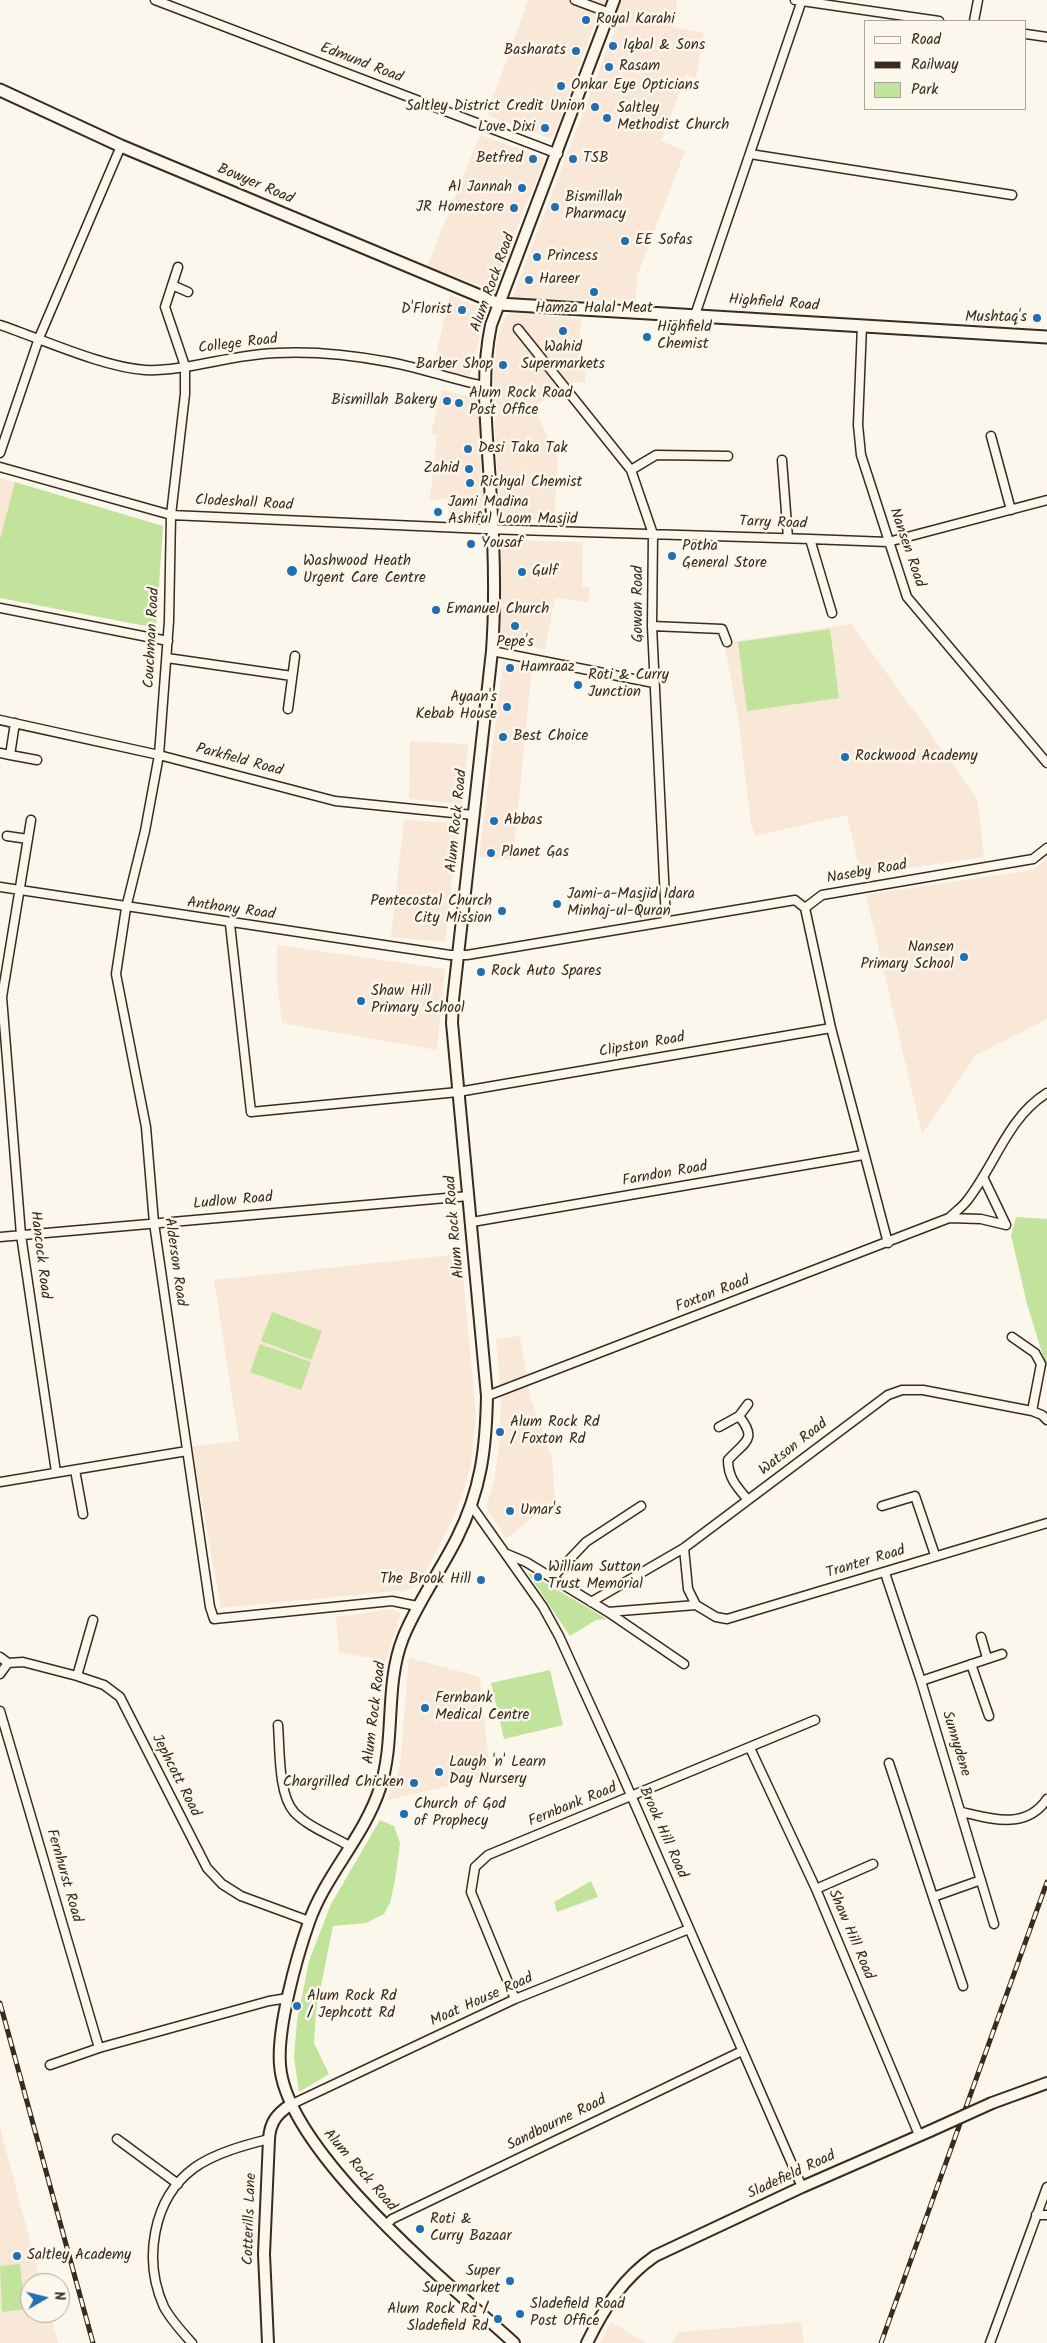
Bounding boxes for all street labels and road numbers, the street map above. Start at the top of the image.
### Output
street label: Edmund Road [317,40,405,88]
street label: Bowyer Road [214,161,296,209]
street label: Alum Rock Road [468,231,520,335]
street label: Highfield Road [728,292,820,316]
street label: College Road [197,331,279,359]
street label: Clodeshall Road [194,492,294,516]
street label: Nansen Road [884,506,928,590]
street label: Tarry Road [739,514,807,534]
street label: Gowan Road [630,565,648,643]
street label: Couchman Road [141,587,165,689]
street label: Parkfield Road [194,741,284,781]
street label: Alum Rock Road [444,769,472,873]
street label: Naseby Road [825,857,909,889]
street label: Anthony Road [186,895,276,925]
street label: Clipston Road [598,1030,686,1062]
street label: Farndon Road [621,1159,709,1191]
street label: Alum Rock Road [443,1175,469,1279]
street label: Ludlow Road [193,1190,273,1214]
street label: Hancock Road [25,1210,53,1300]
street label: Alderson Road [159,1217,189,1307]
street label: Foxton Road [673,1273,753,1317]
street label: Watson Road [756,1416,832,1480]
street label: Tranter Road [824,1542,908,1584]
street label: Alum Rock Road [361,1661,391,1765]
street label: Sunnydene [937,1709,973,1779]
street label: Jephcott Road [147,1732,203,1820]
street label: Fernbank Road [526,1780,620,1832]
street label: Brook Hill Road [634,1784,690,1882]
street label: Fernhurst Road [41,1827,85,1925]
street label: Shaw Hill Road [823,1887,877,1983]
street label: Moat House Road [428,1970,536,2032]
street label: Sandbourne Road [504,2092,610,2156]
street label: Alum Rock Road [318,2126,400,2216]
street label: Sladefield Road [745,2148,839,2204]
street label: Cotterills Lane [240,2173,262,2265]

